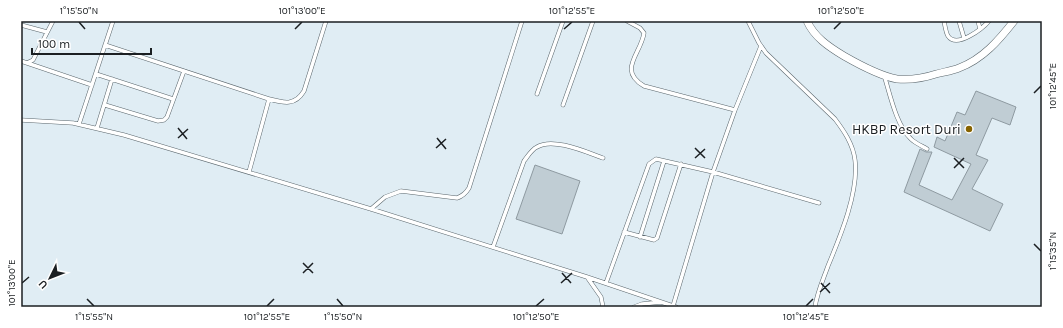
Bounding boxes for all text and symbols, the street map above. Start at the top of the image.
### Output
text: 1°15'50"N [60,5,98,17]
text: 101°13'00"E [278,5,326,17]
text: 101°12'55"E [549,5,595,17]
text: 101°12'50"E [818,5,864,17]
scale bar [32,30,151,56]
text: 100 m [38,37,70,51]
text: 101°12'45"E [1047,63,1059,109]
place label: HKBP Resort Duri [852,121,961,138]
marker: HKBP Resort Duri [964,124,974,134]
text: 1°15'35"N [1047,232,1059,270]
north arrow [30,258,70,298]
text: 101°13'00"E [6,259,18,307]
text: U [36,277,50,292]
text: 1°15'55"N [75,311,113,323]
text: 101°12'55"E [244,311,290,323]
text: 1°15'50"N [324,311,362,323]
text: 101°12'50"E [513,311,559,323]
text: 101°12'45"E [783,311,829,323]

